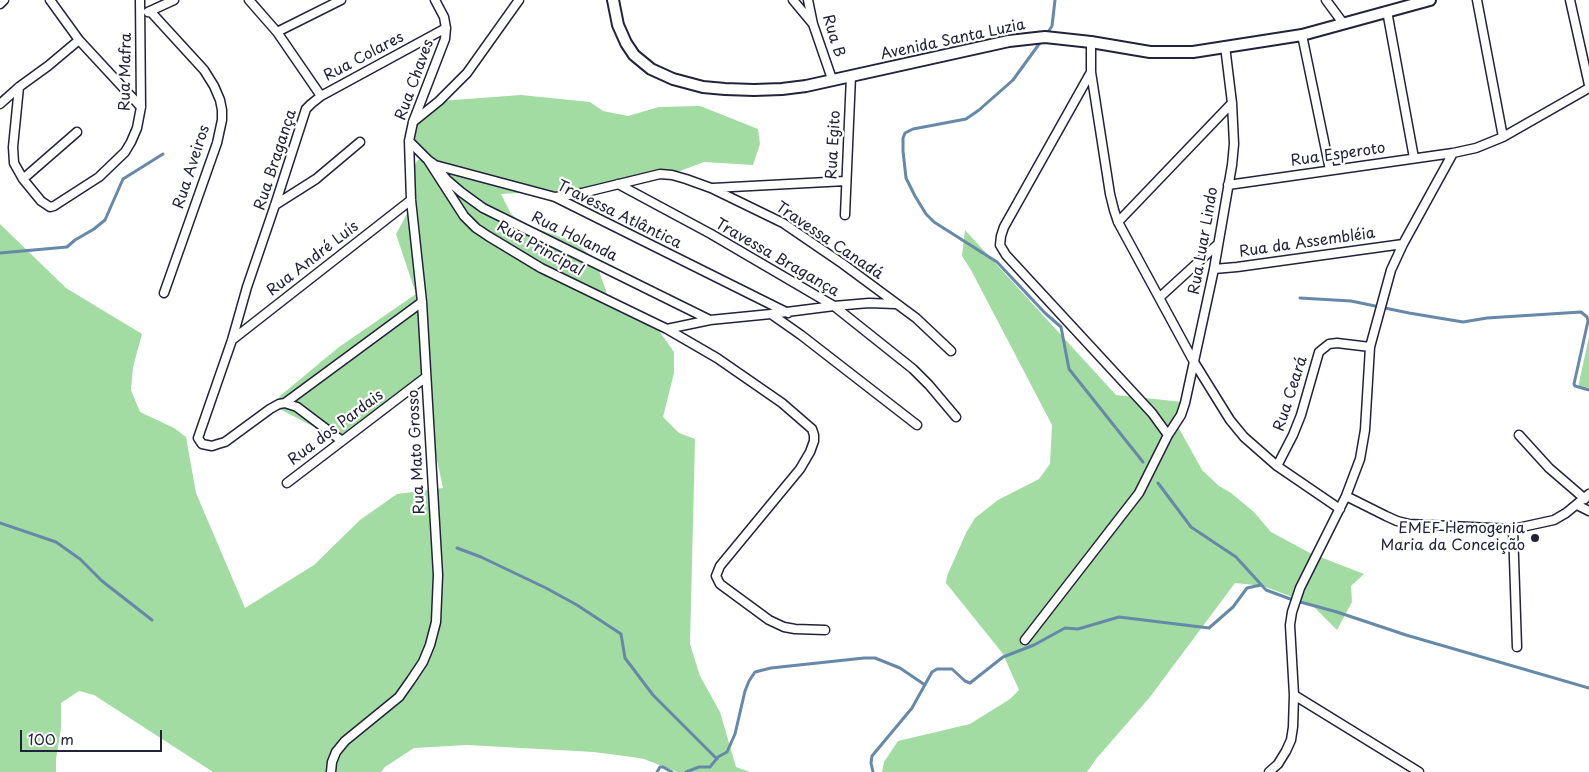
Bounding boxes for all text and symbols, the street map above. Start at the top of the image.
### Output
street label: Rua B [818,13,848,59]
street label: Avenida Santa Luzia [879,16,1027,64]
street label: Rua Colares [321,28,407,86]
street label: Rua Mafra [116,33,136,111]
street label: Rua Chaves [392,37,438,123]
street label: Rua Bragança [251,107,301,213]
street label: Rua Egito [823,110,845,180]
street label: Rua Aveiros [170,123,214,211]
street label: Rua Esperoto [1289,139,1387,171]
street label: Travessa Atlântica [554,177,684,253]
street label: Rua Luar Lindo [1186,186,1222,296]
street label: Travessa Canadá [772,198,886,284]
street label: Rua Holanda [528,208,620,266]
street label: Travessa Bragança [712,215,842,301]
street label: Rua André Luís [264,218,362,300]
street label: Rua Principal [493,218,587,280]
street label: Rua da Assembléia [1238,225,1376,261]
street label: Rua Ceará [1270,354,1312,434]
street label: Rua dos Pardais [285,386,387,470]
street label: Rua Mato Grosso [405,389,429,515]
place label: EMEF Hemogenia Maria da Conceição [1381,520,1525,555]
marker: EMEF Hemogenia Maria da Conceição [1529,532,1541,544]
scale bar [22,720,165,752]
text: 100 m [28,727,74,750]

